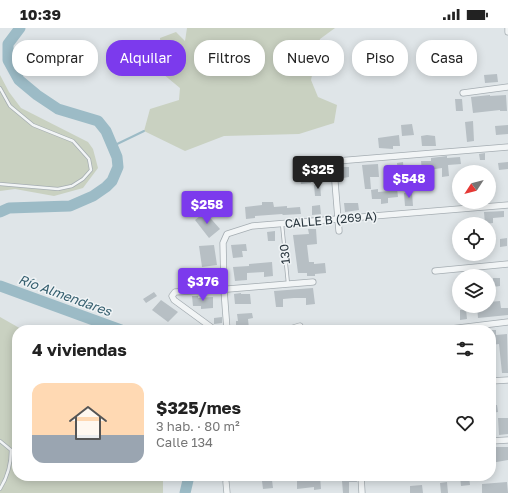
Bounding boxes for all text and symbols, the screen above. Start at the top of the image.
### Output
text: 10:39 [20,5,61,23]
chip: Comprar [12,40,98,76]
chip: Alquilar [106,40,186,76]
chip: Filtros [194,40,265,76]
chip: Nuevo [273,40,344,76]
chip: Piso [352,40,408,76]
chip: Casa [416,40,477,76]
pin: $325 [294,156,342,190]
text: $325 [302,161,334,177]
pin: $548 [385,165,433,199]
north arrow [452,165,496,209]
map controls [452,165,496,313]
text: $548 [392,170,426,186]
pin: $258 [183,191,231,225]
text: $258 [191,196,223,212]
street label: CALLE B (269 A) [284,208,378,231]
button: locate [452,217,496,261]
street label: 130 [276,243,293,265]
pin: $376 [179,268,227,302]
button: layers [452,269,496,313]
water label: Río Almendares [16,271,115,320]
text: $376 [187,273,219,289]
icon: filters [454,338,476,360]
text: 4 viviendas [32,339,127,360]
text: $325/mes [156,397,241,418]
icon: home [64,399,112,447]
icon: heart [454,412,476,434]
text: 3 hab. · 80 m² [156,418,240,434]
text: Calle 134 [156,434,213,450]

